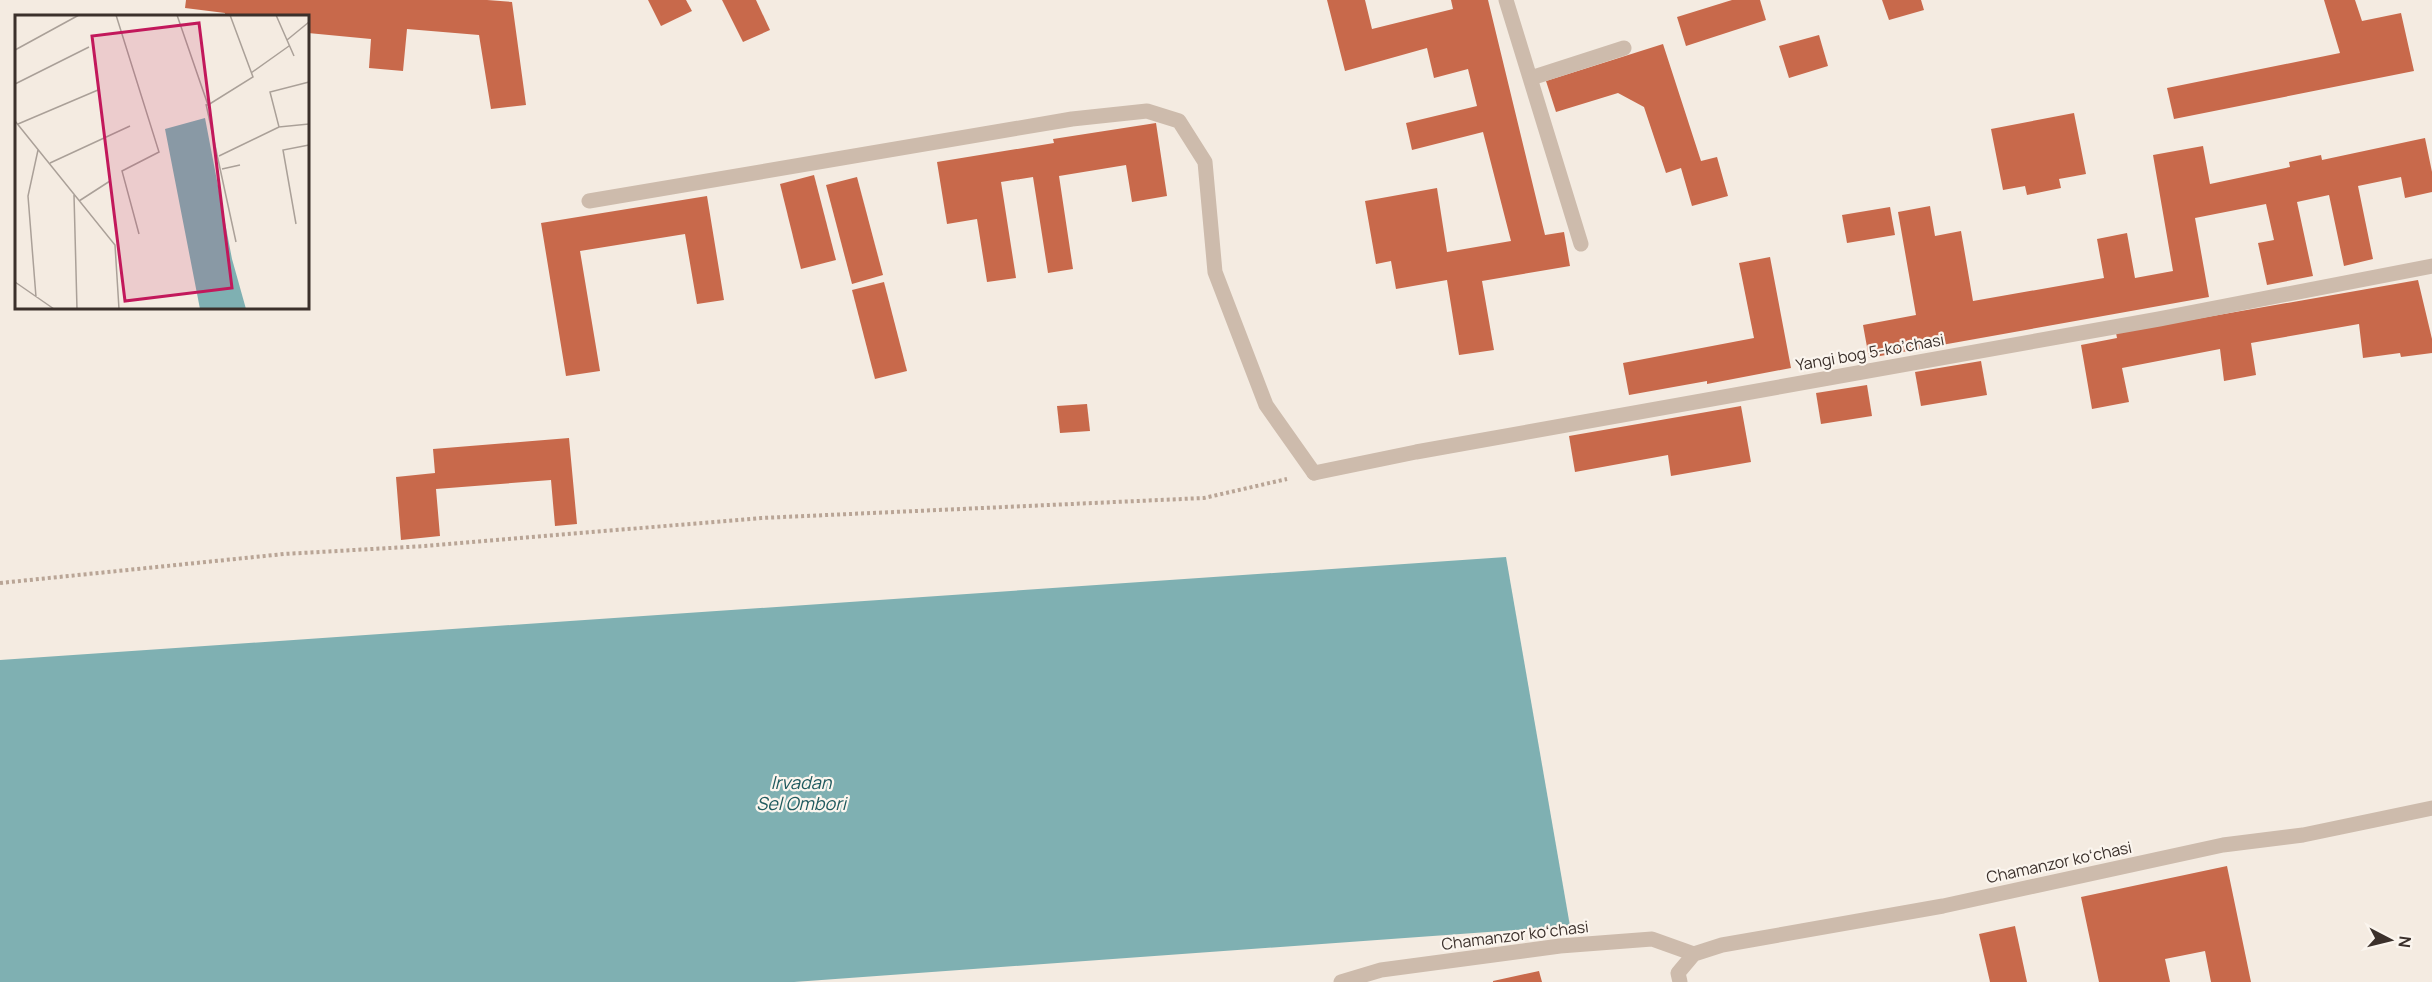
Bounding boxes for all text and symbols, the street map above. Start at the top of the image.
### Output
inset map [15,15,309,309]
street label: Yangi bog 5-koʼchasi [1794,328,1946,376]
water label: Irvadan Sel Ombori [756,770,849,815]
street label: Chamanzor koʻchasi [1984,836,2134,888]
north arrow [2360,910,2420,970]
street label: Chamanzor koʻchasi [1440,915,1590,955]
text: N [2393,935,2417,949]

